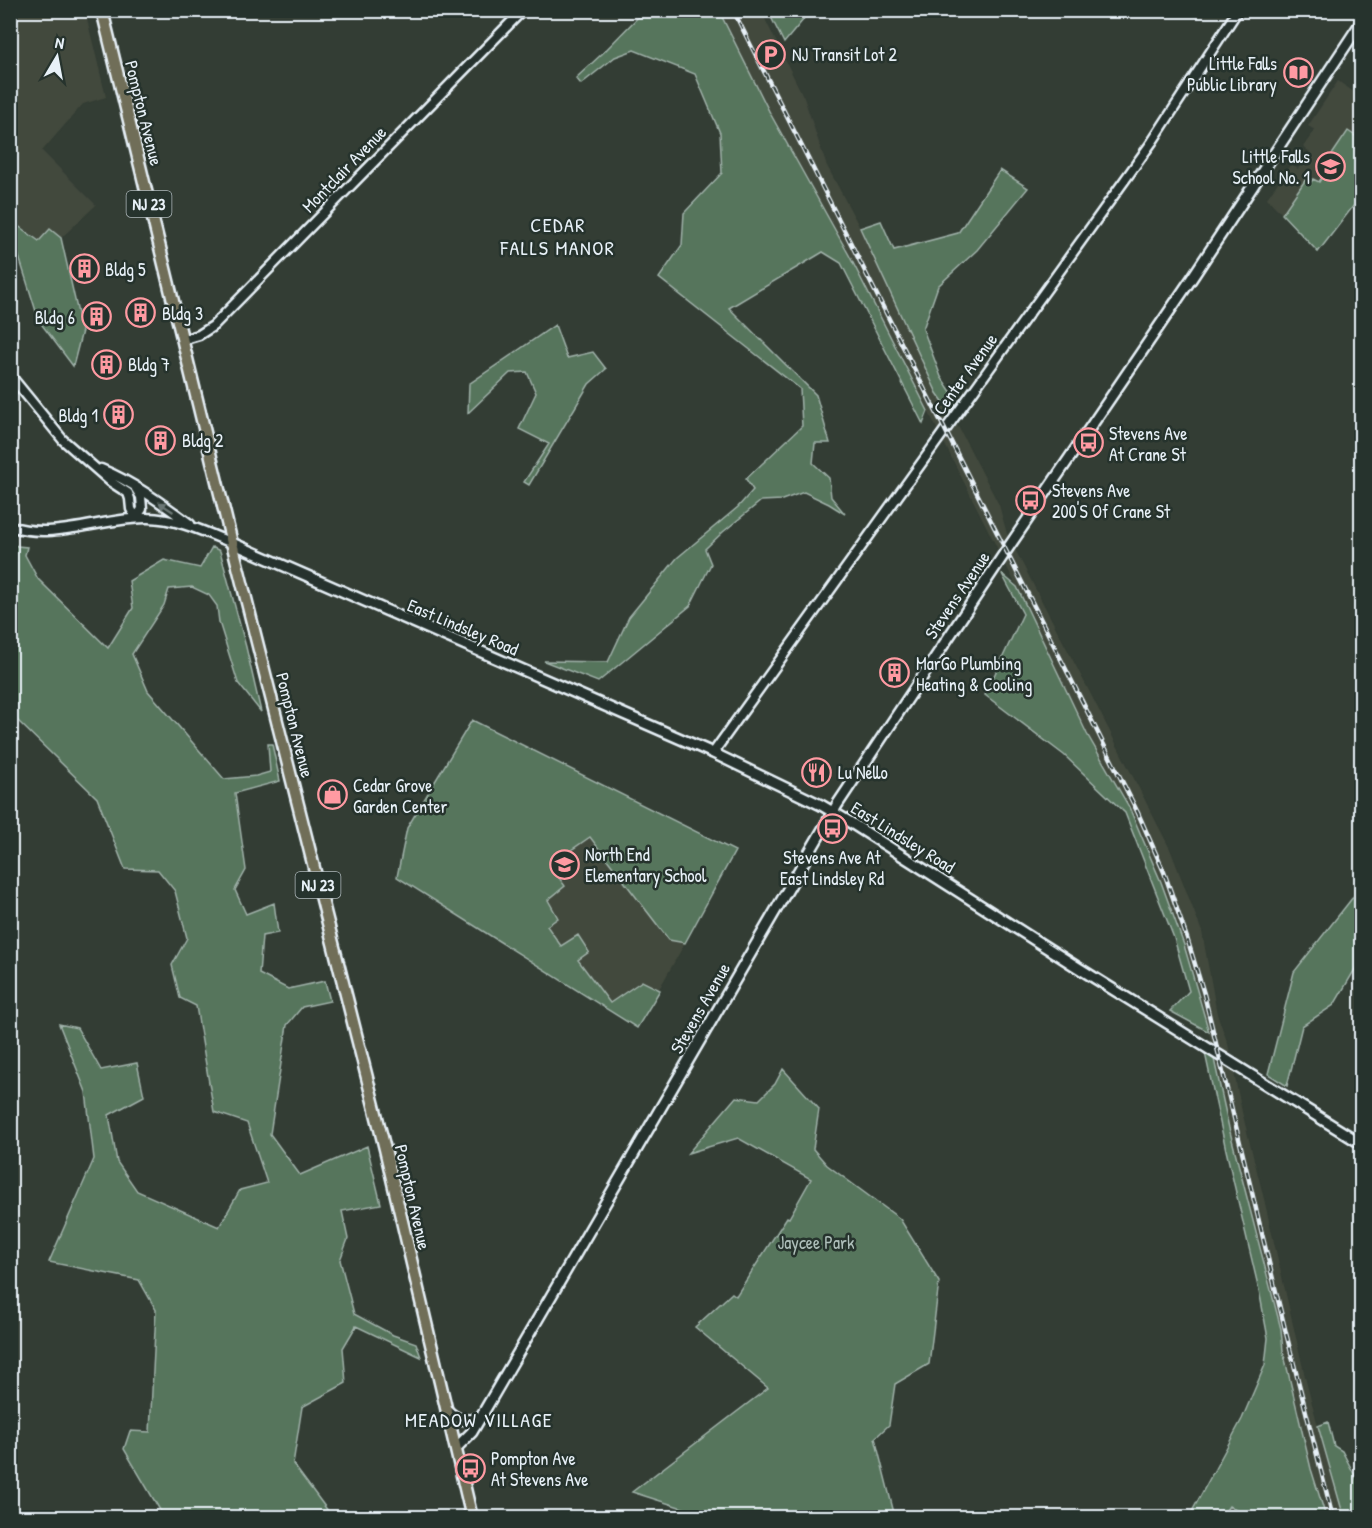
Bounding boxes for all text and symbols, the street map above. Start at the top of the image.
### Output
north arrow [27,27,87,87]
text: N [54,31,66,54]
parking icon: NJ Transit Lot 2 [755,38,787,70]
place label: NJ Transit Lot 2 [792,42,897,67]
place label: Little Falls Public Library [1187,51,1277,97]
library icon: Little Falls Public Library [1282,57,1314,89]
street label: Pompton Avenue [119,58,169,168]
street label: Montclair Avenue [296,120,392,218]
place label: Little Falls School No. 1 [1232,144,1310,190]
school or university icon: Little Falls School No. 1 [1315,150,1347,182]
road number: NJ 23 [126,191,172,217]
district label: CEDAR FALLS MANOR [500,211,615,261]
building icon: Bldg 5 [68,253,100,285]
place label: Bldg 5 [105,257,146,282]
building icon: Bldg 3 [125,297,157,329]
building icon: Bldg 6 [80,301,112,333]
place label: Bldg 3 [162,301,203,326]
place label: Bldg 6 [35,305,75,330]
street label: Center Avenue [927,328,1003,420]
building icon: Bldg 7 [91,348,123,380]
place label: Bldg 7 [128,352,170,377]
building icon: Bldg 1 [103,399,135,431]
place label: Bldg 1 [58,403,98,428]
place label: Stevens Ave At Crane St [1109,421,1187,467]
building icon: Bldg 2 [145,424,177,456]
bus stop icon: Stevens Ave At Crane St [1072,427,1104,459]
place label: Bldg 2 [182,428,224,453]
place label: Stevens Ave 200'S Of Crane St [1052,478,1171,524]
bus stop icon: Stevens Ave 200'S Of Crane St [1015,484,1047,516]
one-way arrow [158,501,174,513]
street label: Stevens Avenue [918,546,996,644]
street label: East Lindsley Road [404,592,522,662]
place label: MarGo Plumbing Heating & Cooling [916,651,1032,697]
building icon: MarGo Plumbing Heating & Cooling [879,657,911,689]
street label: Pompton Avenue [270,670,320,780]
restaurant icon: Lu Nello [801,756,833,788]
place label: Lu Nello [838,760,888,785]
place label: Cedar Grove Garden Center [353,773,448,819]
shop icon: Cedar Grove Garden Center [316,779,348,811]
street label: East Lindsley Road [846,795,960,879]
bus stop icon: Stevens Ave At East Lindsley Rd [816,812,848,844]
place label: North End Elementary School [585,842,707,888]
place label: Stevens Ave At East Lindsley Rd [780,845,884,891]
school or university icon: North End Elementary School [548,848,580,880]
road number: NJ 23 [296,872,340,898]
street label: Stevens Avenue [664,958,736,1058]
street label: Pompton Avenue [389,1142,437,1252]
park label: Jaycee Park [778,1230,855,1255]
district label: MEADOW VILLAGE [405,1406,553,1433]
place label: Pompton Ave At Stevens Ave [491,1446,588,1492]
bus stop icon: Pompton Ave At Stevens Ave [454,1452,486,1484]

